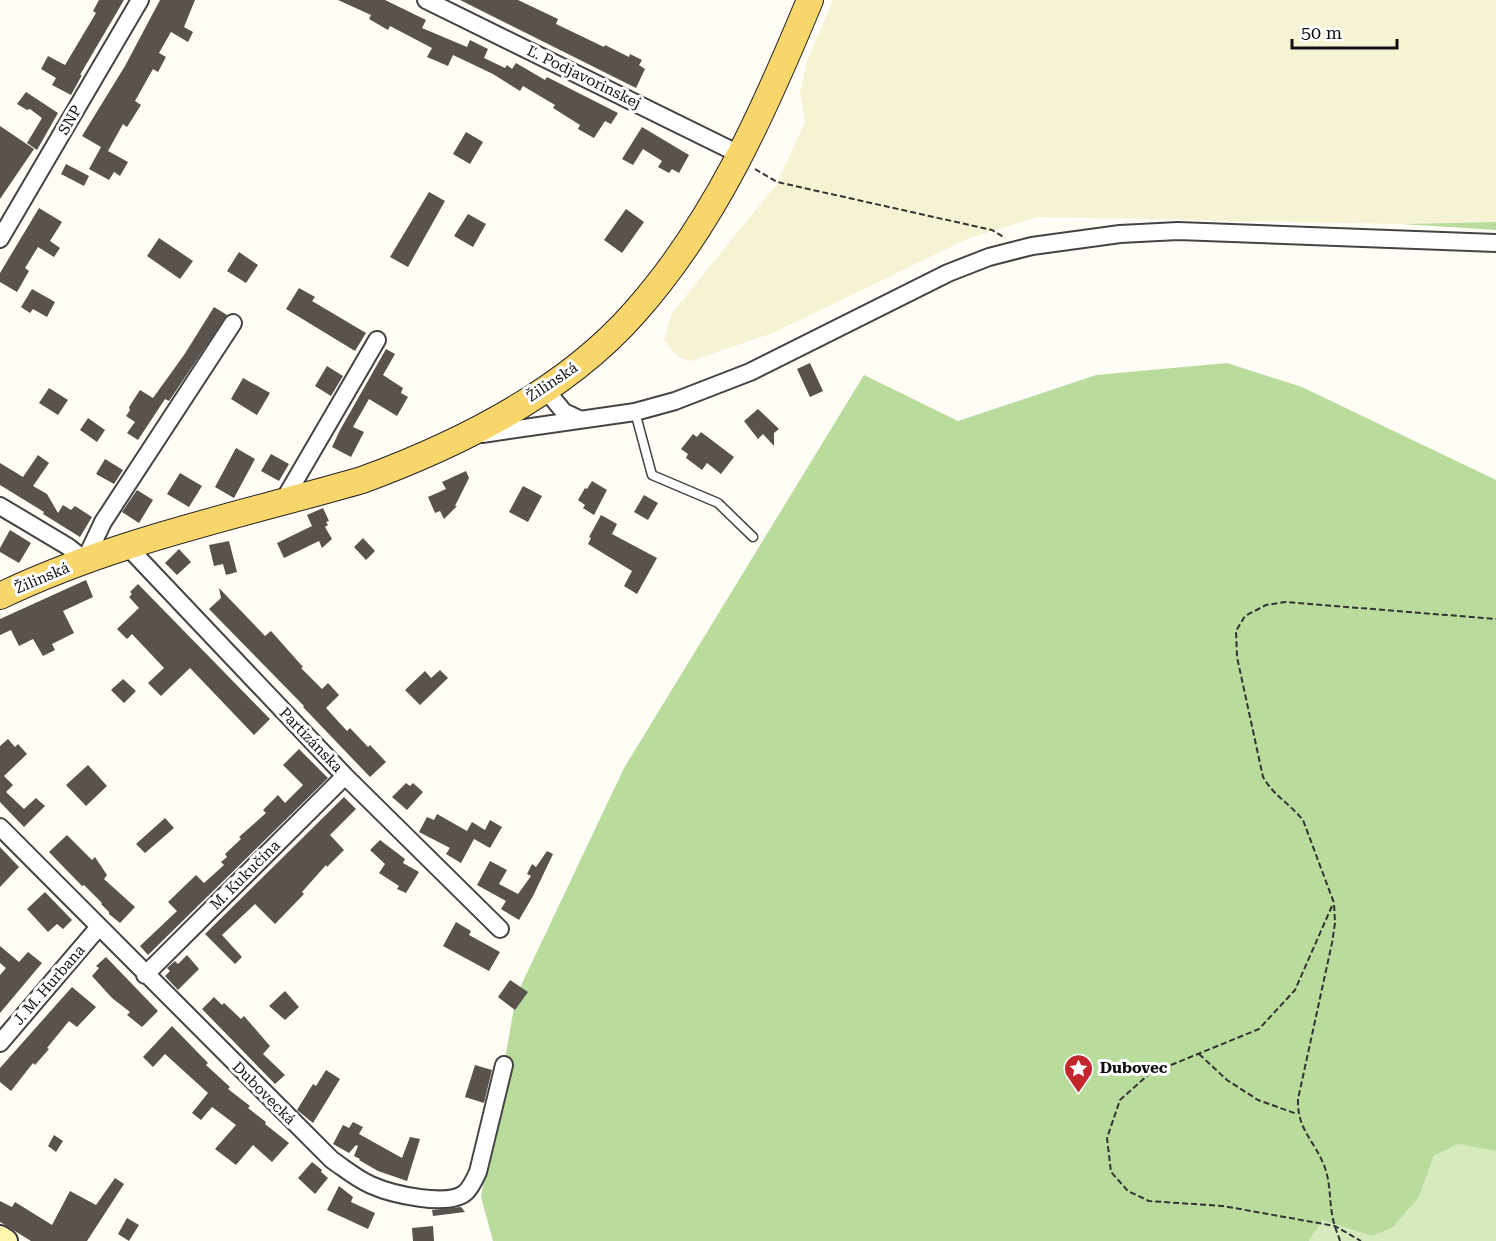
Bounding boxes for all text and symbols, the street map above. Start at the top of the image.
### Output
scale bar [1292,12,1397,50]
text: 50 m [1301,22,1342,43]
street label: Ľ. Podjavorinskej [524,42,644,112]
street label: SNP [54,102,86,138]
street label: Žilinská [523,358,581,406]
street label: Žilinská [12,558,72,598]
street label: Partizánska [276,704,346,776]
street label: M. Kukučína [206,836,284,914]
street label: J. M. Hurbana [9,941,89,1029]
place icon: Dubovec [1063,1052,1095,1094]
street label: Dubovecká [229,1058,299,1128]
place label: Dubovec [1100,1059,1168,1077]

